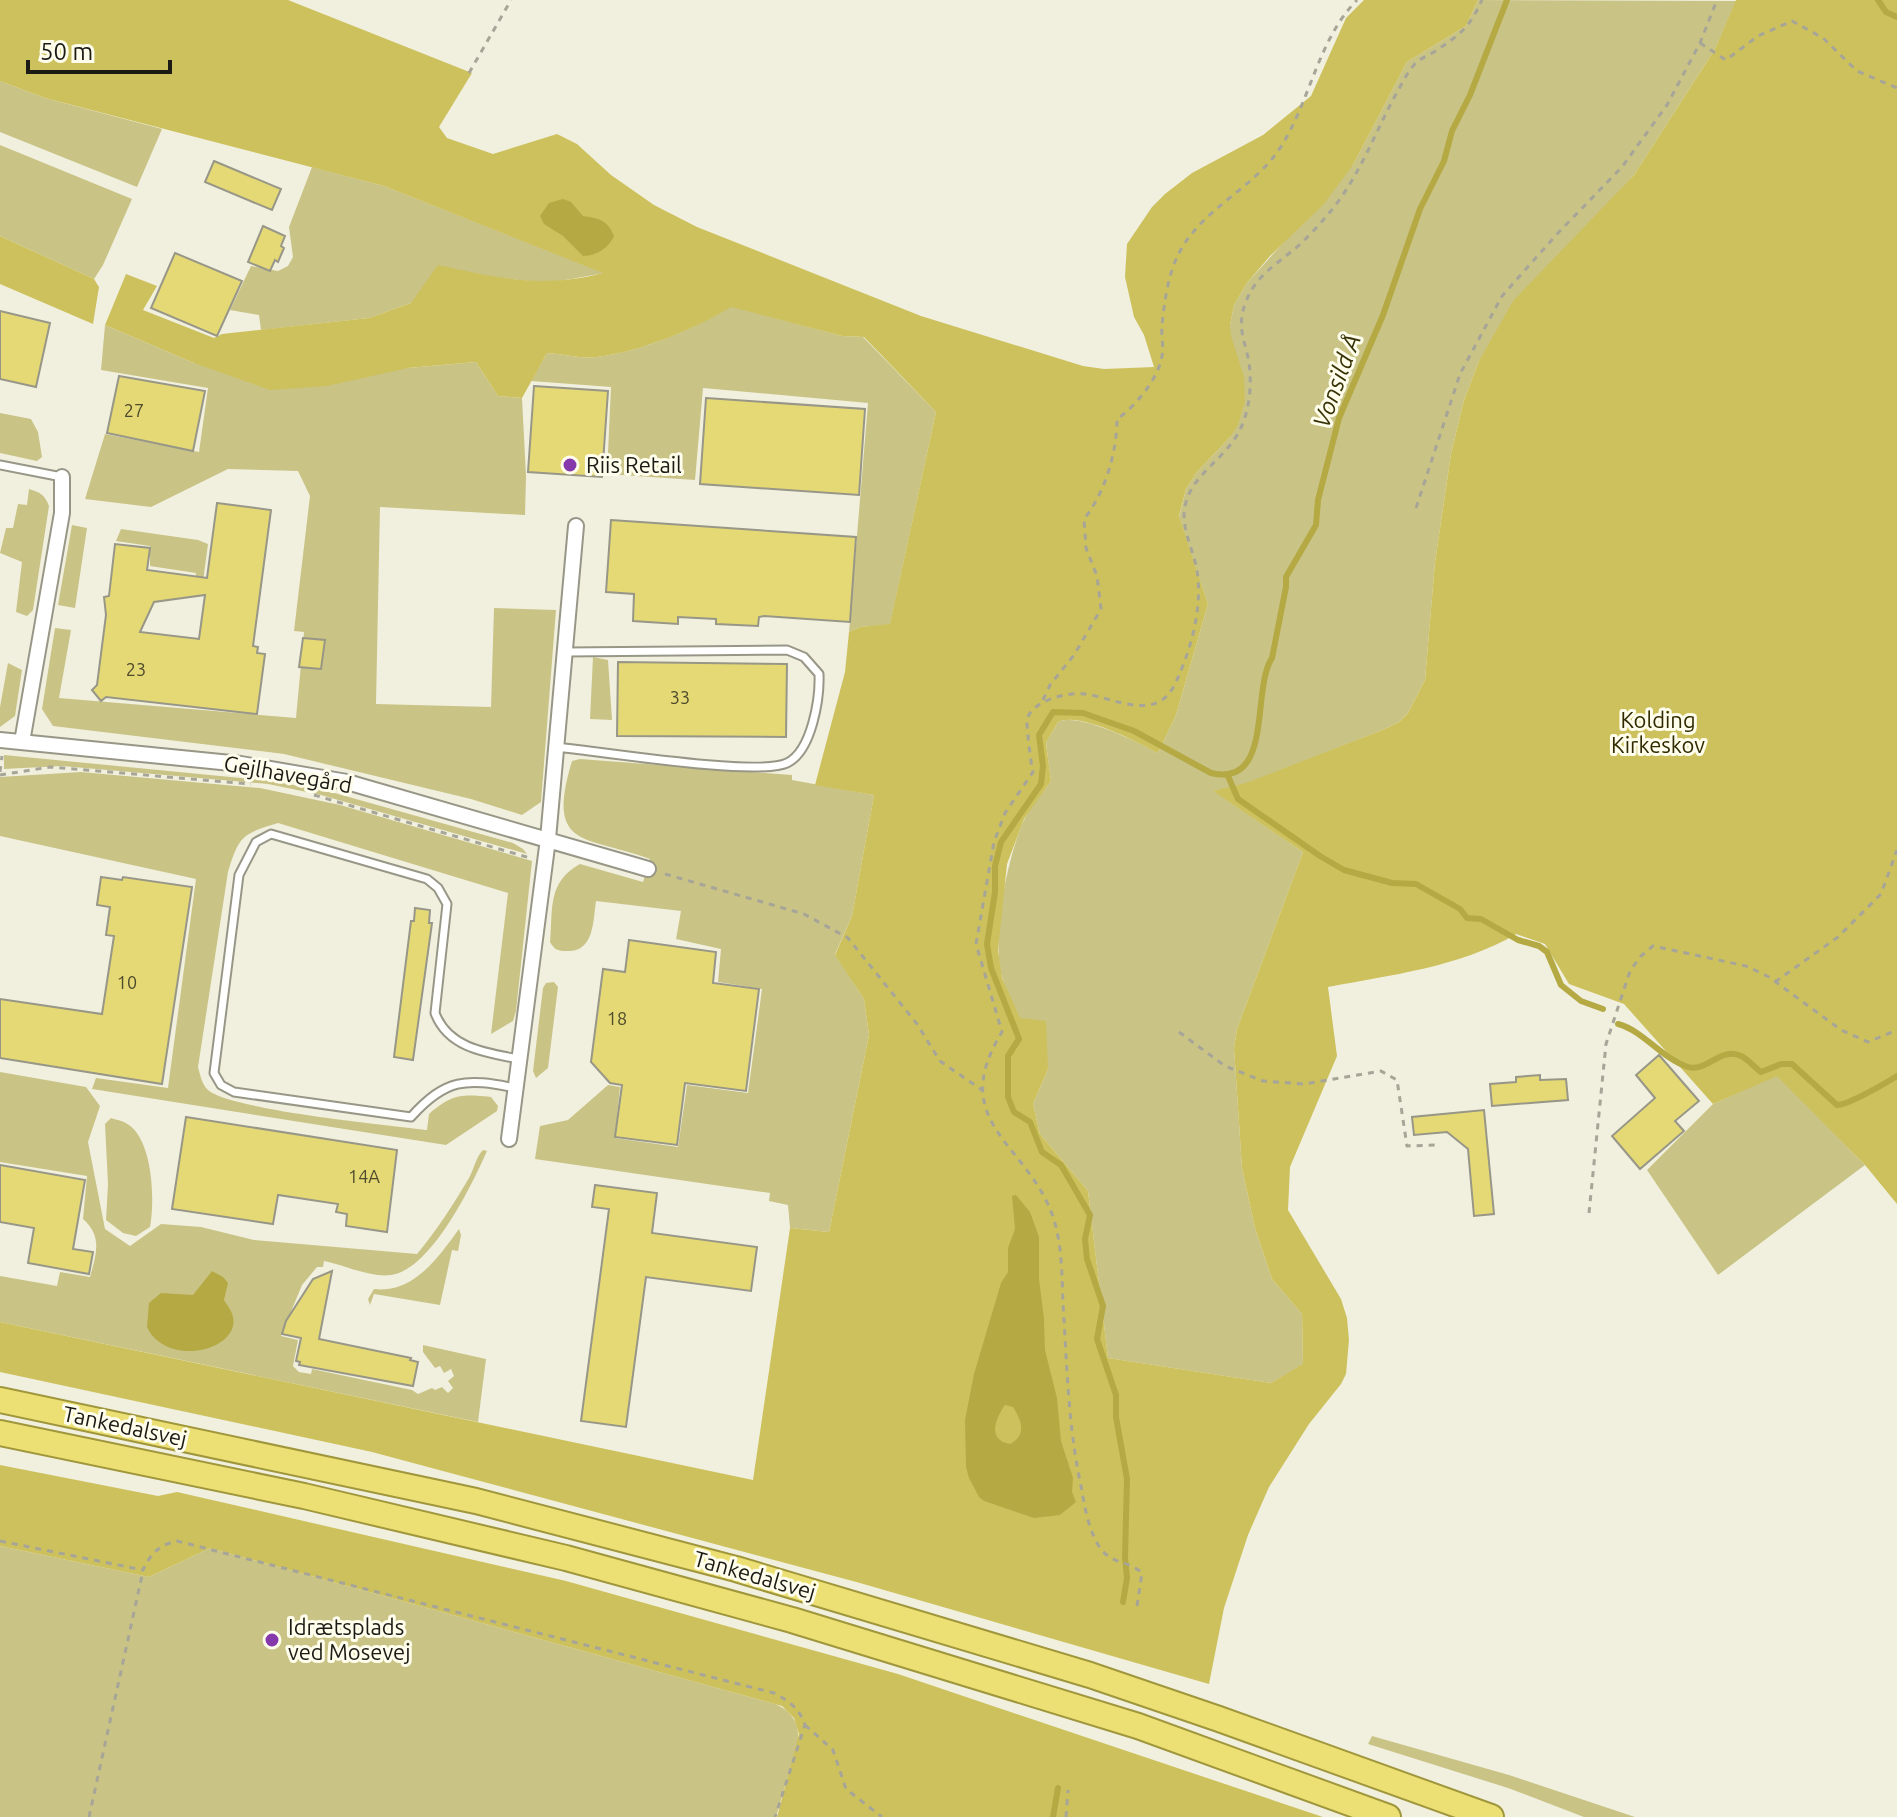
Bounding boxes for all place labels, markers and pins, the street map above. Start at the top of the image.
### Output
place label: Riis Retail [586,452,682,477]
marker: Riis Retail [561,456,579,474]
place label: Idrætsplads ved Mosevej [288,1614,411,1664]
marker: Idrætsplads ved Mosevej [263,1631,281,1649]

